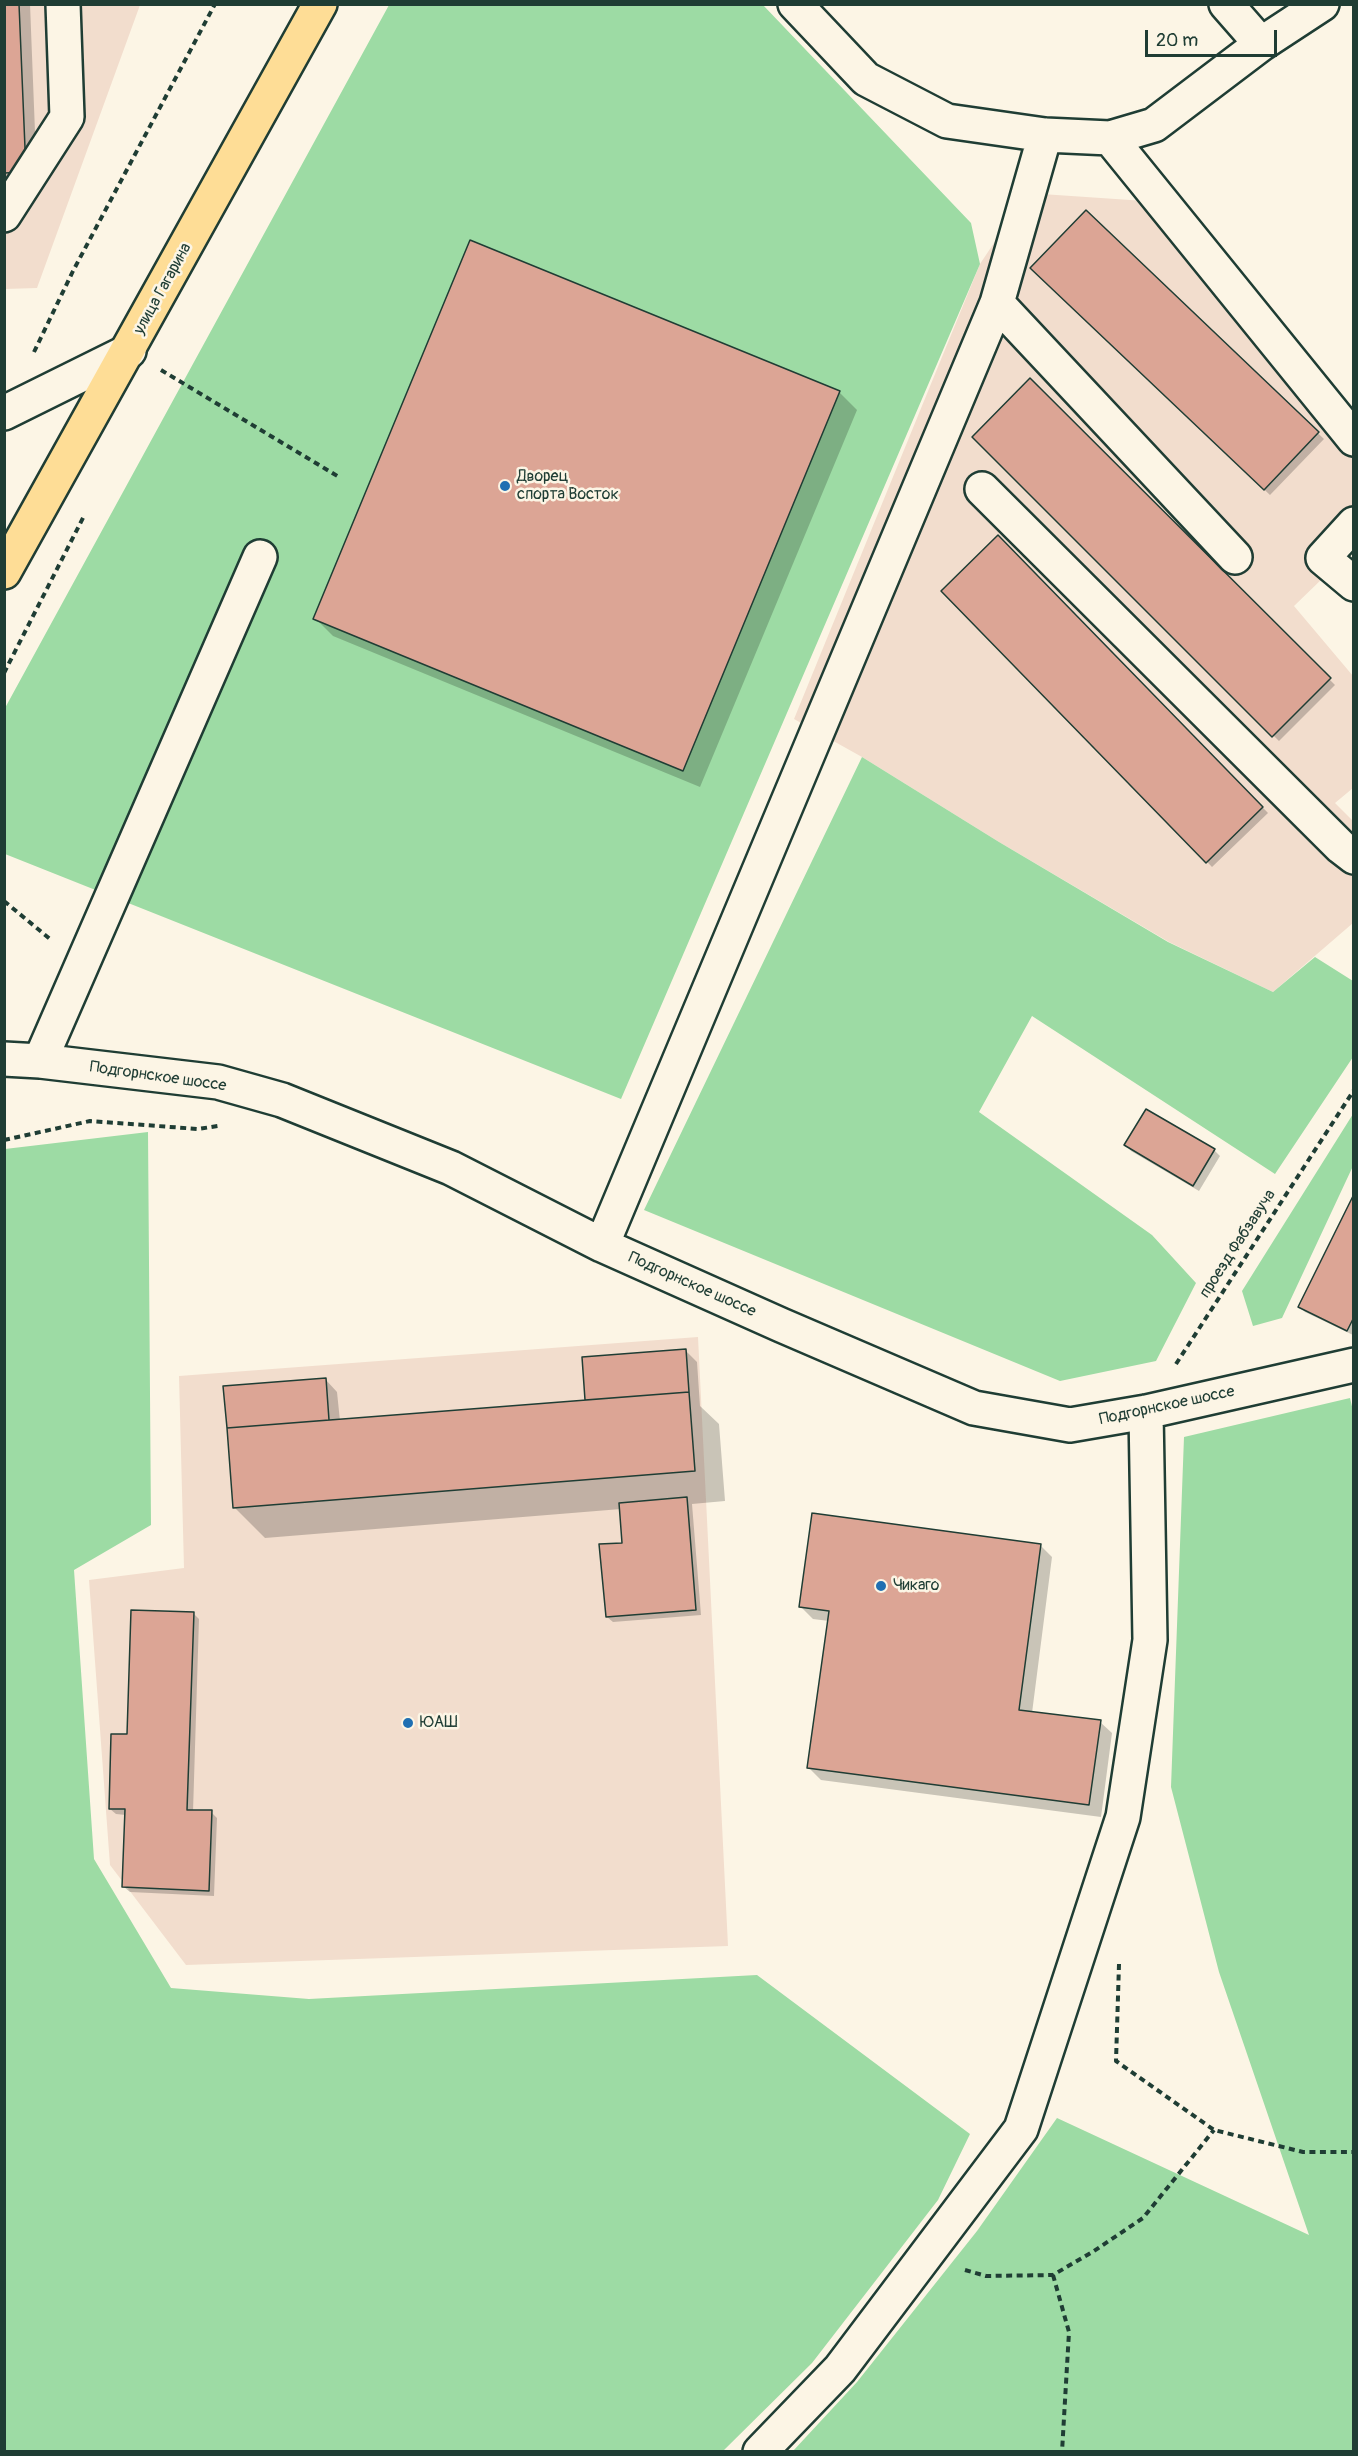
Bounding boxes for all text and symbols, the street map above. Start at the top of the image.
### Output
scale bar [1148,18,1280,56]
text: 20 m [1156,29,1198,52]
street label: улица Гагарина [130,240,196,338]
place label: Дворец спорта Восток [517,467,619,505]
marker: Дворец спорта Восток [498,479,512,493]
street label: Подгорнское шоссе [88,1058,228,1096]
street label: проезд Фабзавуча [1196,1186,1280,1302]
street label: Подгорнское шоссе [625,1248,759,1322]
street label: Подгорнское шоссе [1098,1382,1236,1430]
place label: Чикаго [893,1576,939,1596]
marker: Чикаго [874,1579,888,1593]
place label: ЮАШ [420,1713,457,1733]
marker: ЮАШ [401,1716,415,1730]

